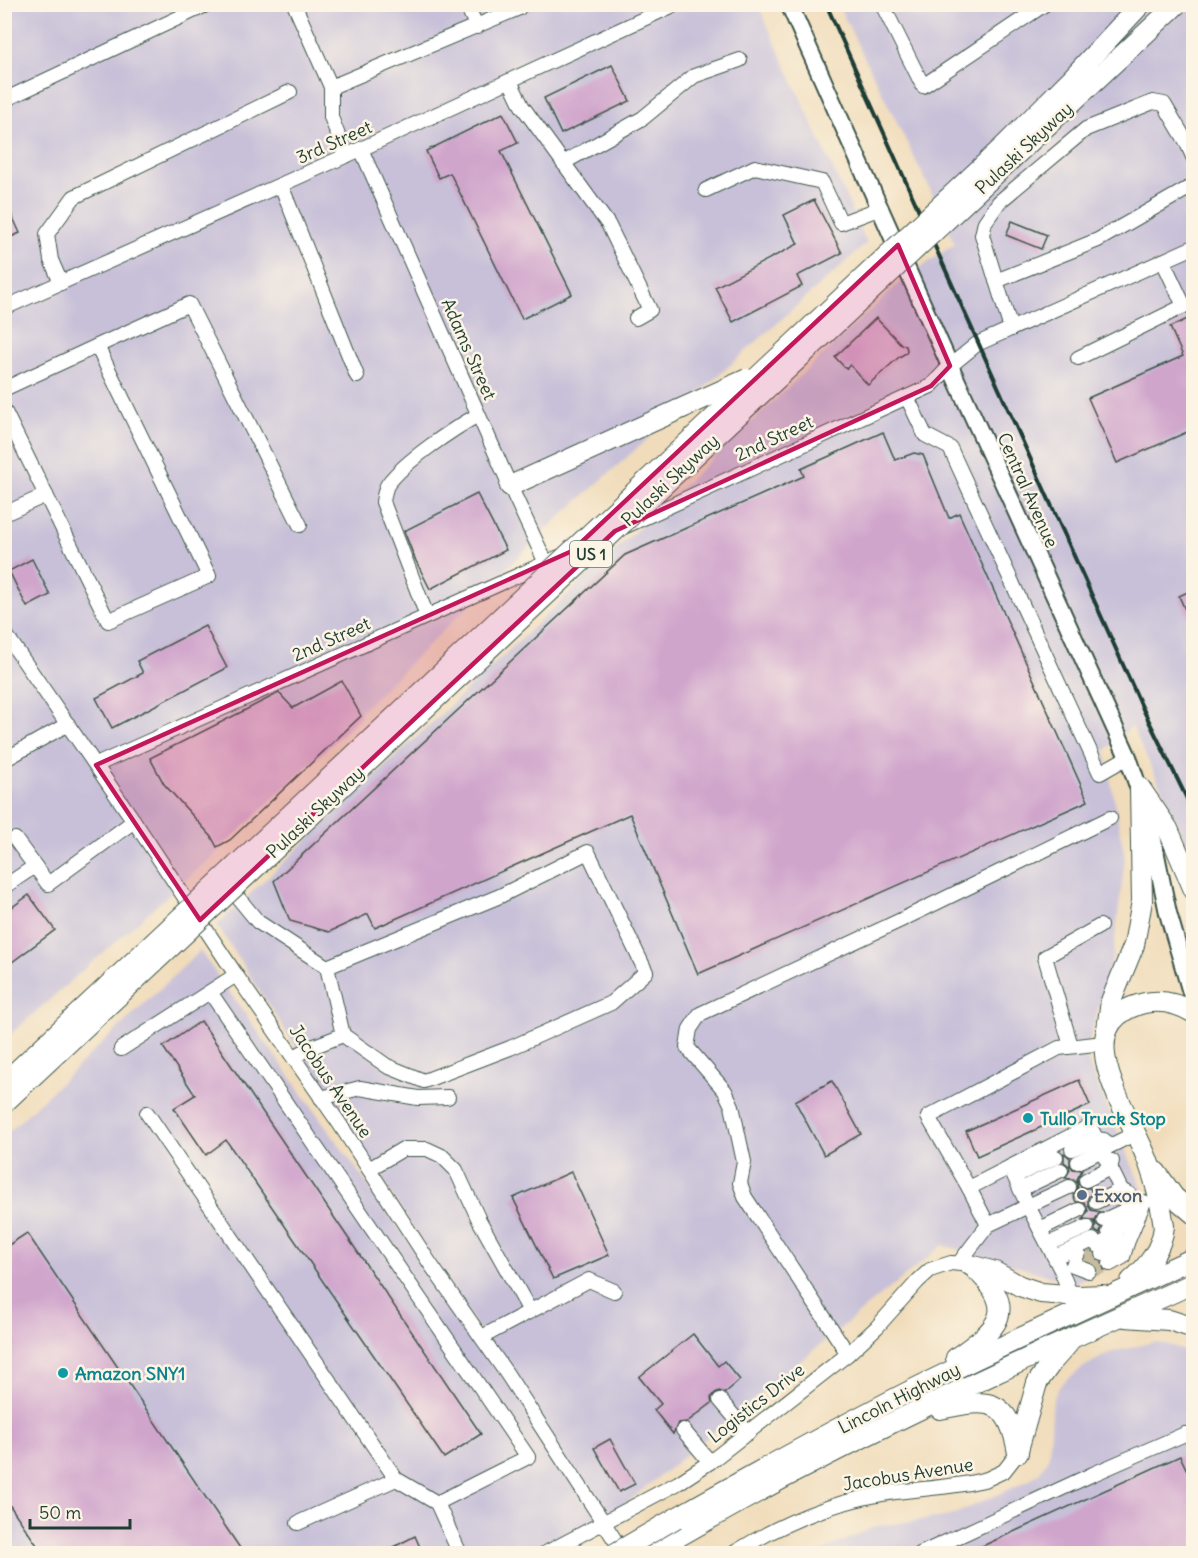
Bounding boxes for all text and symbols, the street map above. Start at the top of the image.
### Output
street label: Pulaski Skyway [970,97,1078,199]
street label: 3rd Street [293,115,375,169]
street label: Adams Street [436,295,502,403]
street label: 2nd Street [731,410,817,466]
street label: Pulaski Skyway [616,429,724,531]
street label: Central Avenue [992,429,1064,551]
road number: US 1 [570,541,612,567]
street label: 2nd Street [288,612,374,666]
street label: Pulaski Skyway [261,761,369,863]
street label: Jacobus Avenue [285,1020,377,1142]
place label: Tullo Truck Stop [1040,1107,1166,1130]
marker: Tullo Truck Stop [1021,1111,1035,1125]
place label: Exxon [1094,1184,1143,1207]
marker: Exxon [1075,1188,1089,1202]
street label: Lincoln Highway [834,1357,964,1439]
street label: Logistics Drive [703,1358,809,1448]
place label: Amazon SNY1 [75,1362,185,1385]
marker: Amazon SNY1 [56,1366,70,1380]
street label: Jacobus Avenue [841,1452,975,1496]
scale bar [30,1492,130,1530]
text: 50 m [39,1501,81,1524]

